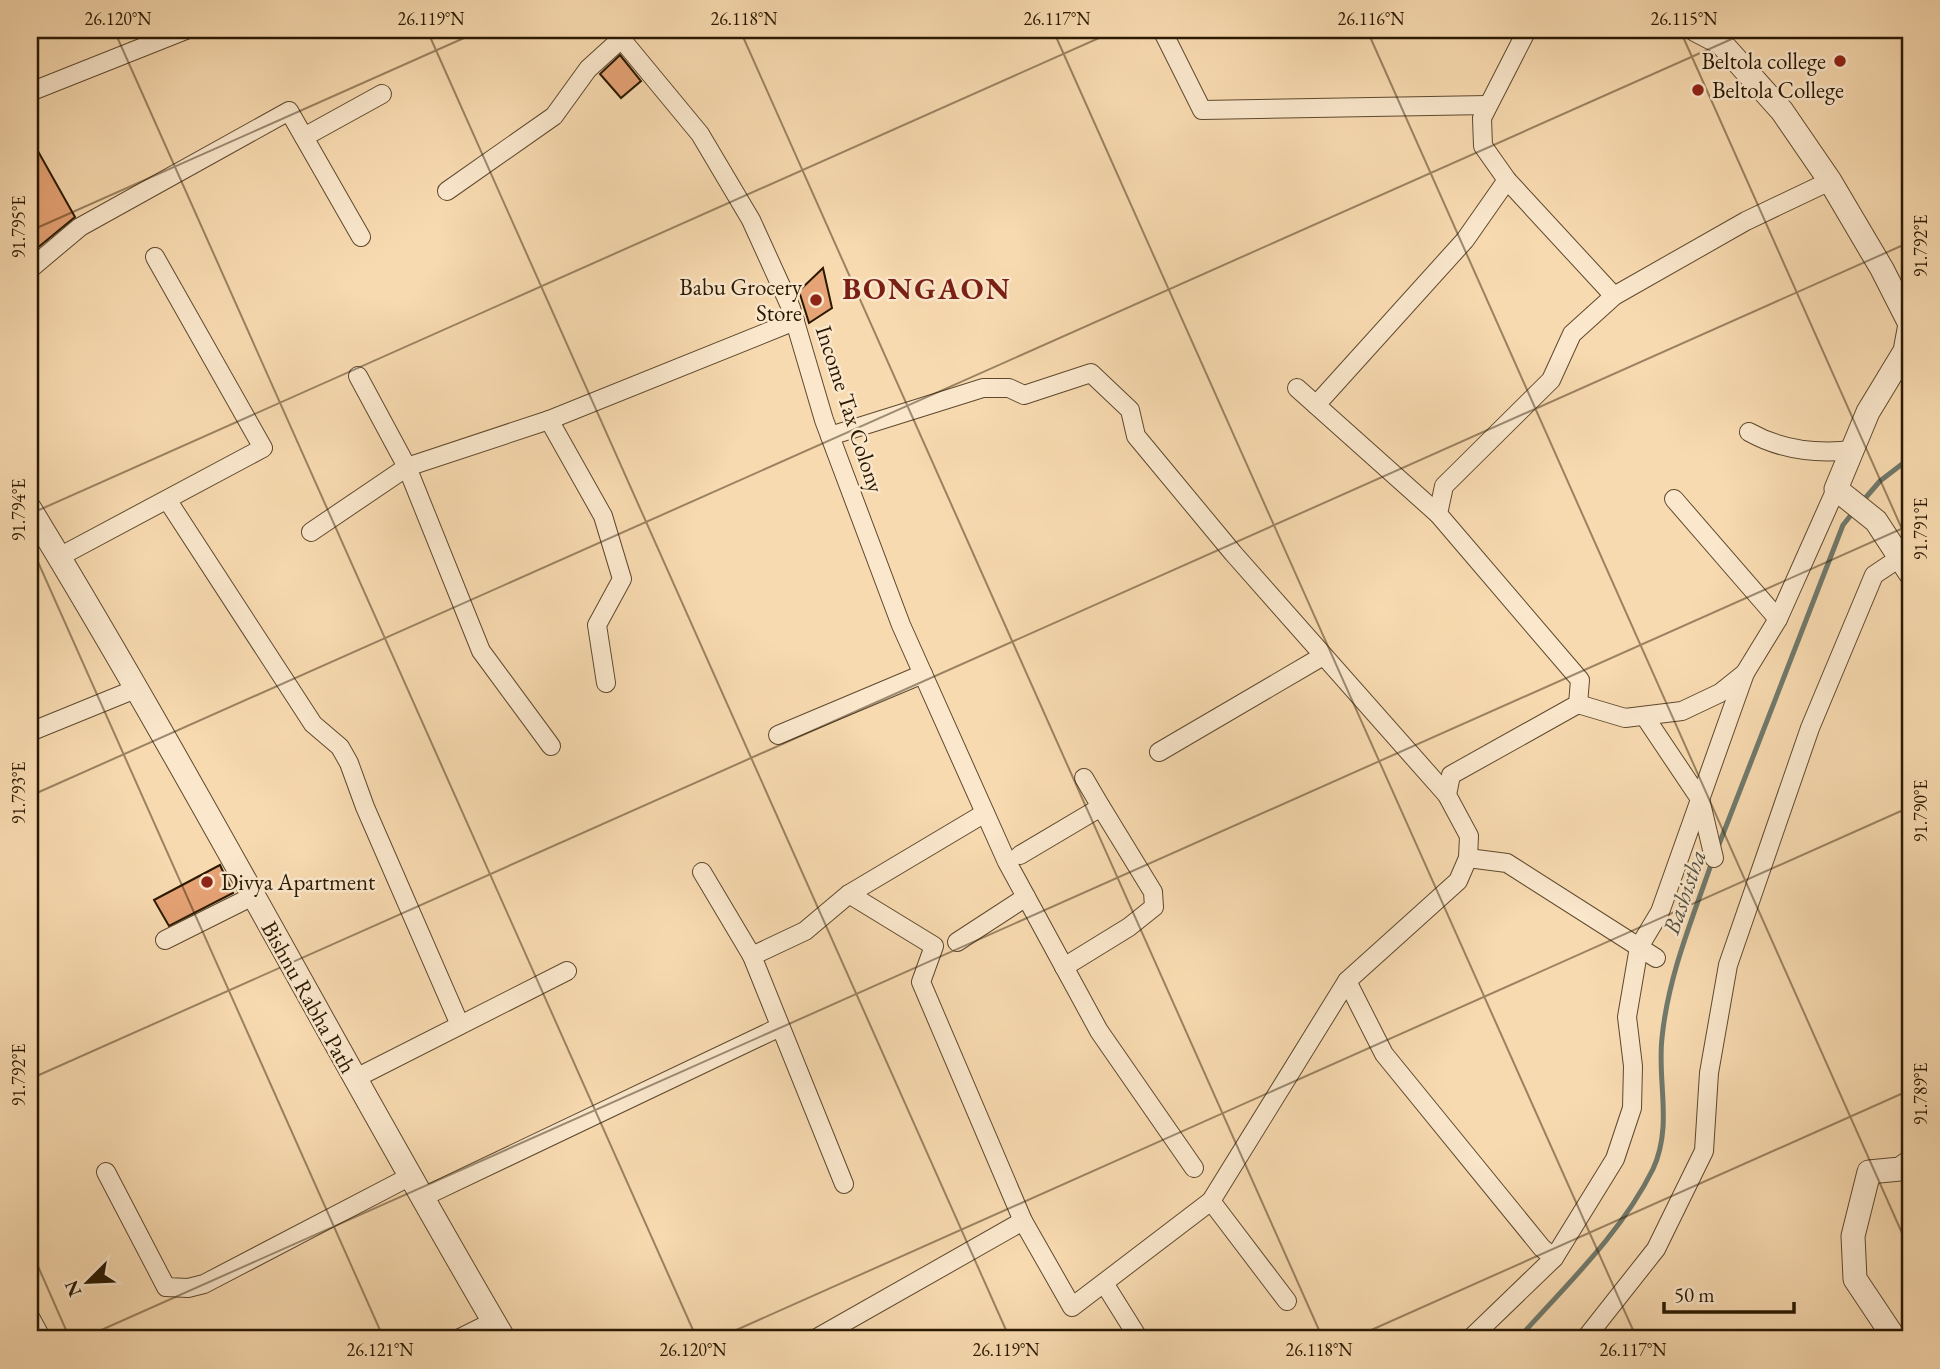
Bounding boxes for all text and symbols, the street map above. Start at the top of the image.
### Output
text: 26.120°N [85,7,152,30]
text: 26.119°N [398,7,465,30]
text: 26.118°N [711,7,778,30]
text: 26.117°N [1024,7,1091,30]
text: 26.116°N [1338,7,1405,30]
text: 26.115°N [1651,7,1718,30]
place label: Beltola college [1702,46,1826,76]
marker: Beltola college [1832,53,1848,69]
place label: Beltola College [1712,75,1844,105]
marker: Beltola College [1690,82,1706,98]
text: 91.795°E [7,196,30,258]
text: 91.792°E [1909,215,1932,277]
district label: BONGAON [842,269,1012,308]
place label: Babu Grocery Store [679,272,803,328]
marker: Babu Grocery Store [808,292,824,308]
street label: Income Tax Colony [809,322,891,497]
text: 91.794°E [7,479,30,541]
text: 91.791°E [1909,498,1932,560]
text: 91.793°E [7,762,30,824]
text: 91.790°E [1909,780,1932,842]
water label: Bashistha [1655,846,1713,939]
place label: Divya Apartment [221,867,376,897]
marker: Divya Apartment [199,874,215,890]
street label: Bishnu Rabha Path [255,915,363,1079]
text: 91.792°E [7,1044,30,1106]
text: 91.789°E [1909,1063,1932,1125]
north arrow [52,1246,122,1316]
scale bar [1664,1271,1793,1315]
text: N [58,1276,87,1301]
text: 50 m [1674,1281,1715,1308]
text: 26.121°N [347,1338,414,1361]
text: 26.120°N [660,1338,727,1361]
text: 26.119°N [973,1338,1040,1361]
text: 26.118°N [1286,1338,1353,1361]
text: 26.117°N [1600,1338,1667,1361]

